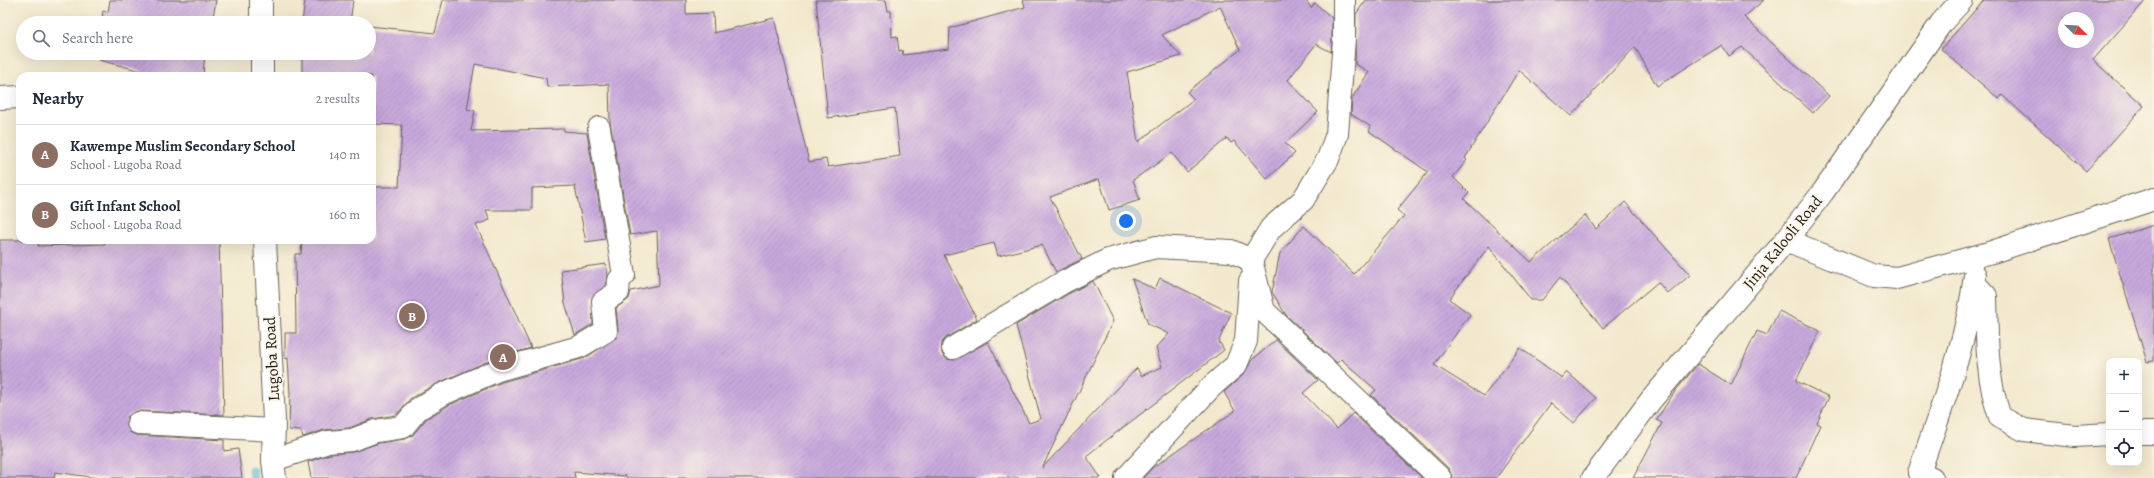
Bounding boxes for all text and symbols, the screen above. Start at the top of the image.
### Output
north arrow [2058,12,2094,48]
search box [16,16,376,60]
icon: search [30,27,52,49]
text: Search here [62,28,133,48]
text: Nearby [32,87,83,110]
text: 2 results [316,90,360,107]
text: Kawempe Muslim Secondary School [70,136,295,156]
text: A [41,146,49,163]
text: 140 m [329,146,360,163]
text: School · Lugoba Road [70,156,182,173]
street label: Jinja Kalooli Road [1738,191,1828,294]
text: Gift Infant School [70,196,180,216]
text: B [41,206,49,223]
text: 160 m [329,206,360,223]
your location [1116,211,1136,231]
text: School · Lugoba Road [70,216,182,233]
pin: B [399,301,425,331]
street label: Lugoba Road [259,316,285,402]
pin: A [490,342,516,372]
map controls [2106,358,2142,466]
button: + [2106,358,2142,394]
button: − [2106,394,2142,430]
button: locate [2106,430,2142,466]

